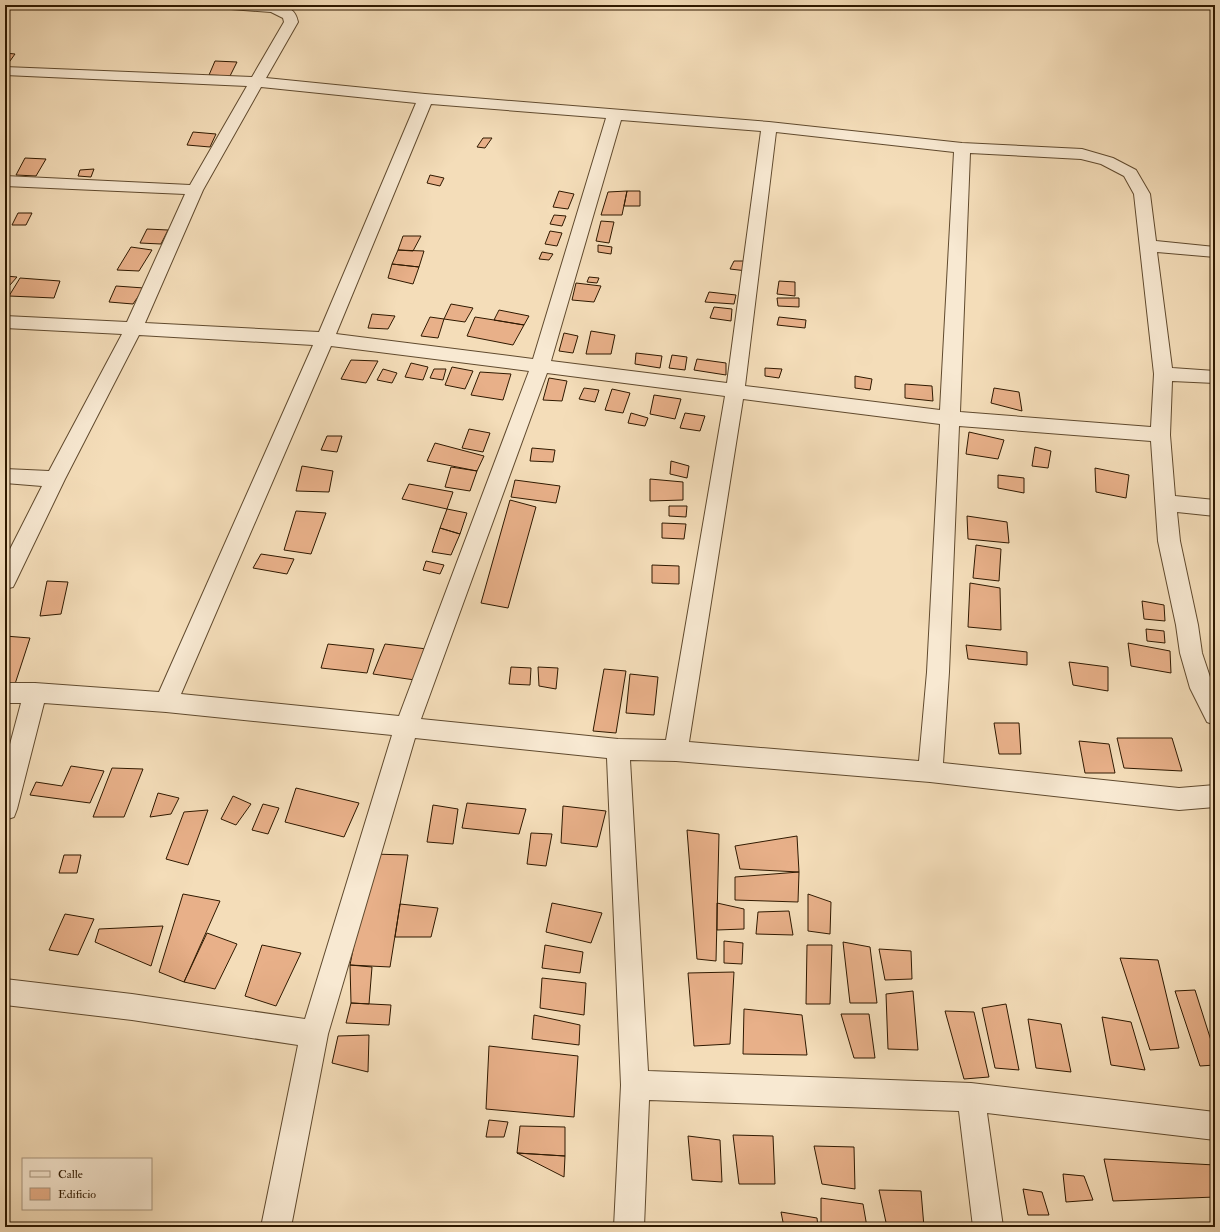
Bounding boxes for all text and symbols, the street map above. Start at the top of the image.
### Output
legend [22,1158,152,1210]
text: Calle [58,1167,83,1182]
text: Edificio [58,1187,96,1202]

